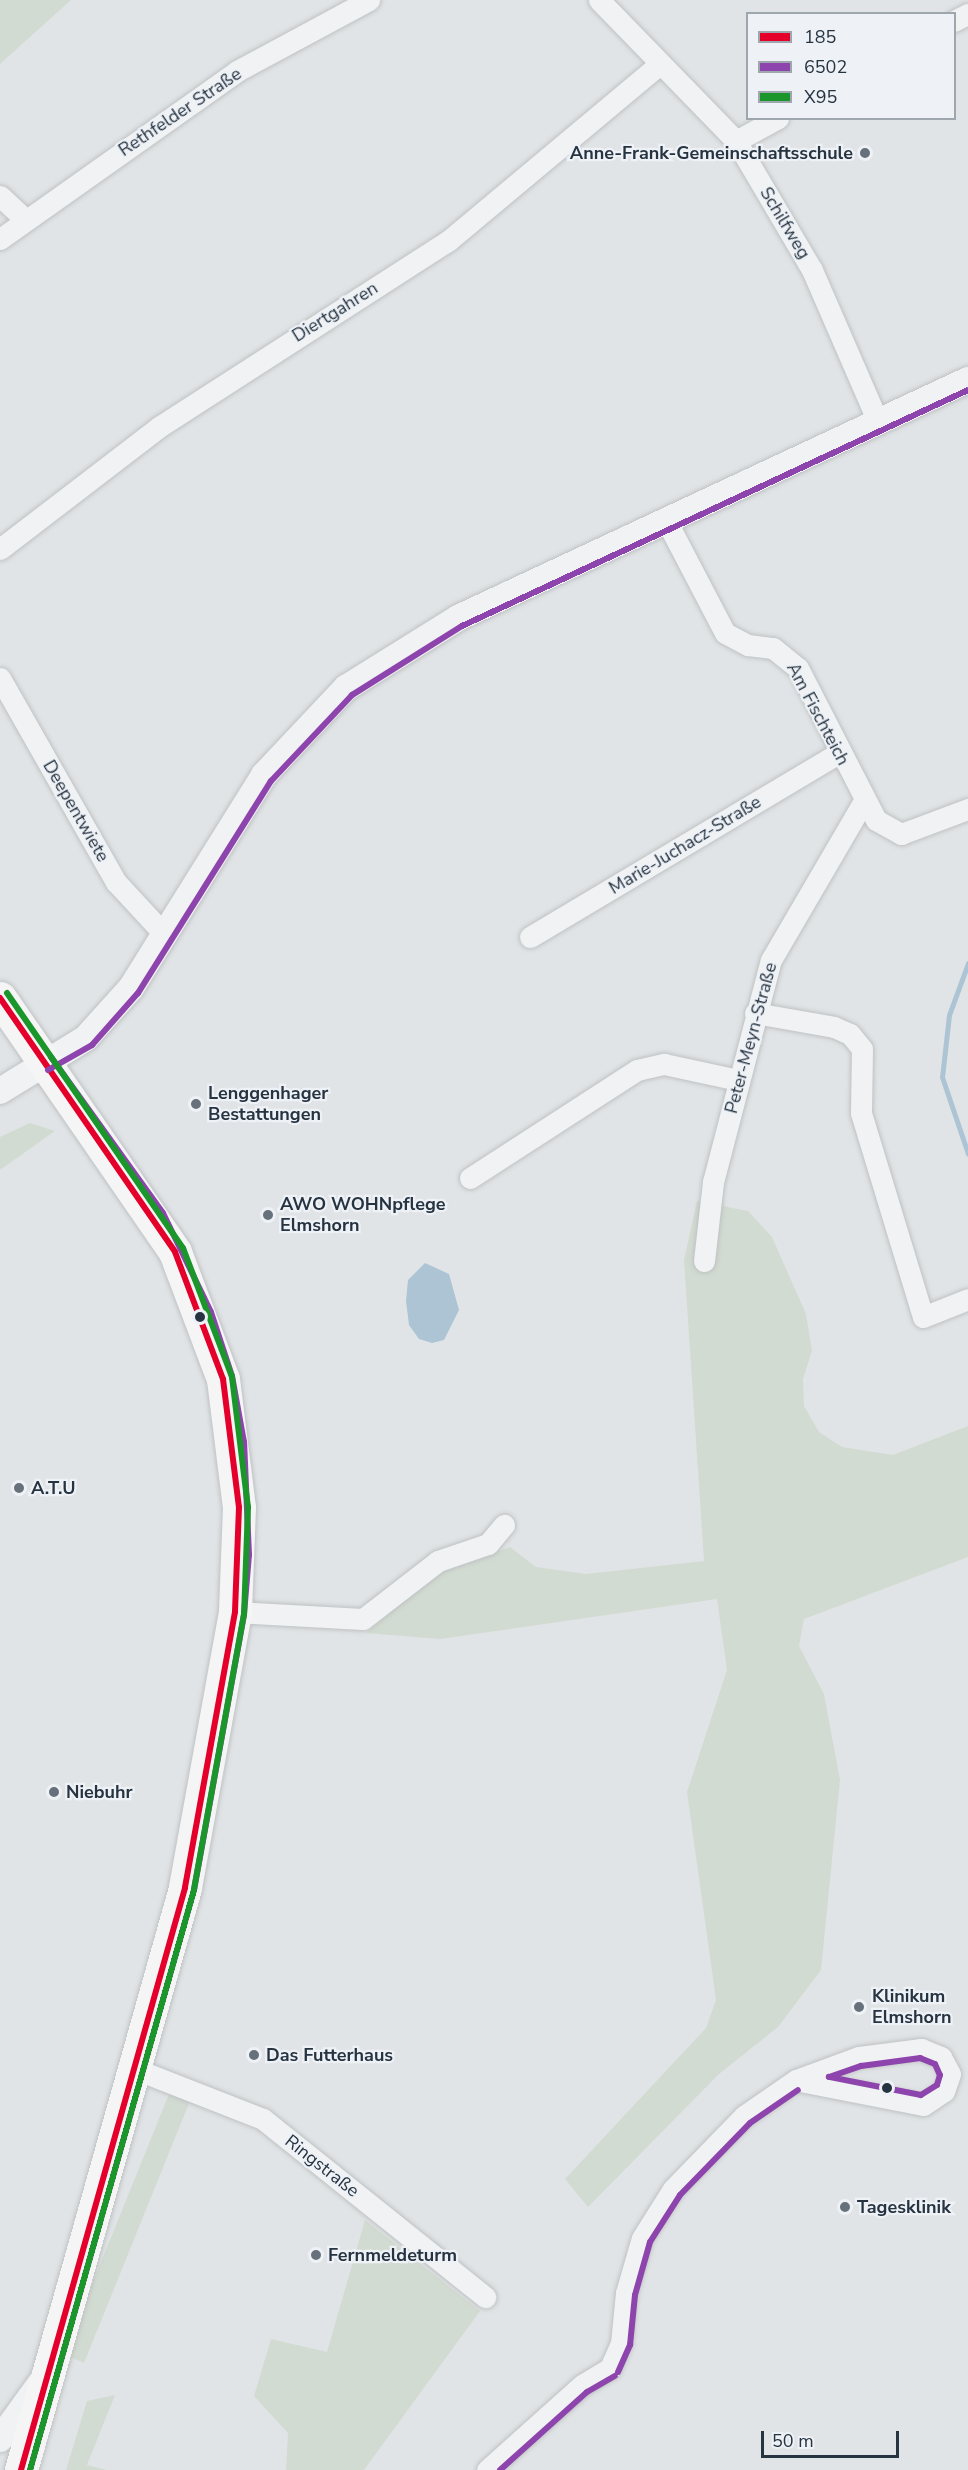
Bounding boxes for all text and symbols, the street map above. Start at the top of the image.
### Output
legend [746,12,956,120]
text: 185 [804,25,836,49]
text: 6502 [804,55,847,79]
street label: Rethfelder Straße [114,63,246,161]
text: X95 [804,85,837,109]
place label: Anne-Frank-Gemeinschaftsschule [570,142,853,164]
marker: Anne-Frank-Gemeinschaftsschule [858,146,872,160]
street label: Schilfweg [755,183,815,263]
street label: Diertgahren [288,277,382,347]
street label: Am Fischteich [782,659,854,769]
street label: Deepentwiete [38,756,114,866]
street label: Marie-Juchacz-Straße [605,791,765,899]
street label: Peter-Meyn-Straße [720,960,782,1116]
place label: Lenggenhager Bestattungen [208,1083,328,1126]
marker: Lenggenhager Bestattungen [189,1097,203,1111]
place label: AWO WOHNpflege Elmshorn [280,1194,446,1236]
marker: AWO WOHNpflege Elmshorn [261,1208,275,1222]
unlabelled marker [194,1311,206,1323]
place label: A.T.U [31,1477,75,1499]
marker: A.T.U [12,1481,26,1495]
place label: Niebuhr [66,1781,133,1803]
marker: Niebuhr [47,1785,61,1799]
place label: Klinikum Elmshorn [872,1986,952,2028]
marker: Klinikum Elmshorn [850,1998,868,2016]
place label: Das Futterhaus [266,2044,393,2066]
marker: Das Futterhaus [247,2048,261,2062]
unlabelled marker [881,2082,893,2094]
street label: Ringstraße [281,2130,363,2202]
place label: Tagesklinik [857,2196,951,2218]
marker: Tagesklinik [838,2200,852,2214]
place label: Fernmeldeturm [328,2244,457,2266]
marker: Fernmeldeturm [309,2248,323,2262]
scale bar [764,2419,902,2457]
text: 50 m [772,2429,814,2453]

